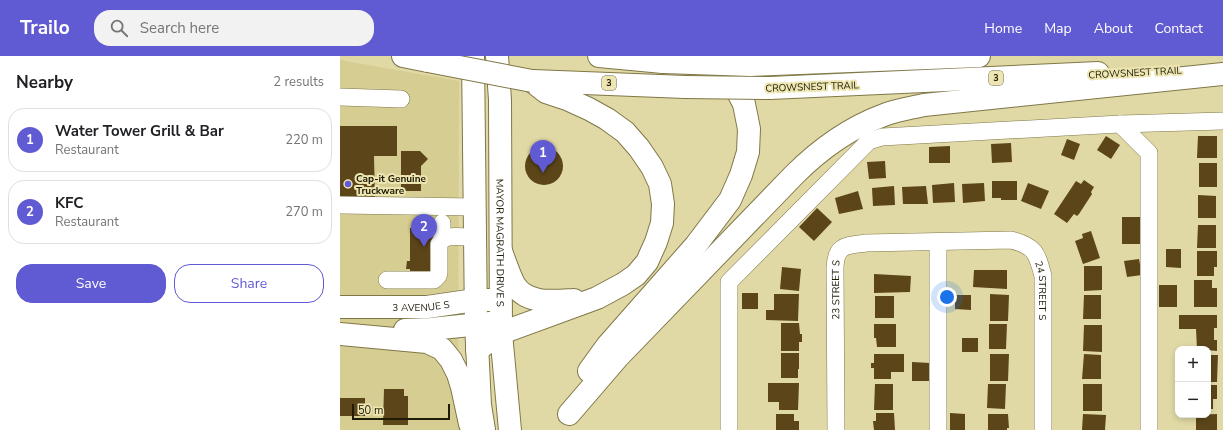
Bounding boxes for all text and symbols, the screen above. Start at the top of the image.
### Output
search box [94,10,374,46]
text: Trailo [20,15,70,41]
icon: search [108,17,130,39]
text: Search here [140,18,219,38]
text: Home [984,19,1022,38]
text: Map [1044,19,1072,38]
text: About [1094,19,1133,38]
text: Contact [1155,19,1203,38]
street label: CROWSNEST TRAIL [1088,64,1183,82]
text: Nearby [16,71,73,94]
road number: 3 [989,71,1003,85]
text: 2 results [273,73,324,91]
road number: 3 [602,76,616,90]
street label: CROWSNEST TRAIL [765,78,860,96]
text: Water Tower Grill & Bar [55,121,224,141]
text: 1 [26,131,34,149]
text: 220 m [285,131,323,149]
pin: 1 [530,140,556,173]
text: Restaurant [55,141,119,159]
place label: Cap-it Genuine Truckware [356,172,426,198]
marker: Cap-it Genuine Truckware [343,179,353,189]
street label: MAYOR MAGRATH DRIVE S [492,179,507,307]
text: KFC [55,193,83,213]
text: 2 [26,203,34,221]
text: 270 m [285,203,323,221]
text: Restaurant [55,213,119,231]
pin: 2 [411,214,437,247]
street label: 23 STREET S [829,259,844,320]
street label: 24 STREET S [1031,259,1049,320]
button: Save [16,264,166,303]
button: Share [174,264,324,303]
your location [937,287,957,307]
street label: 3 AVENUE S [392,298,451,315]
map controls [1175,346,1211,418]
button: + [1175,346,1211,382]
button: − [1175,382,1211,418]
scale bar [352,402,450,421]
text: 50 m [358,403,383,418]

